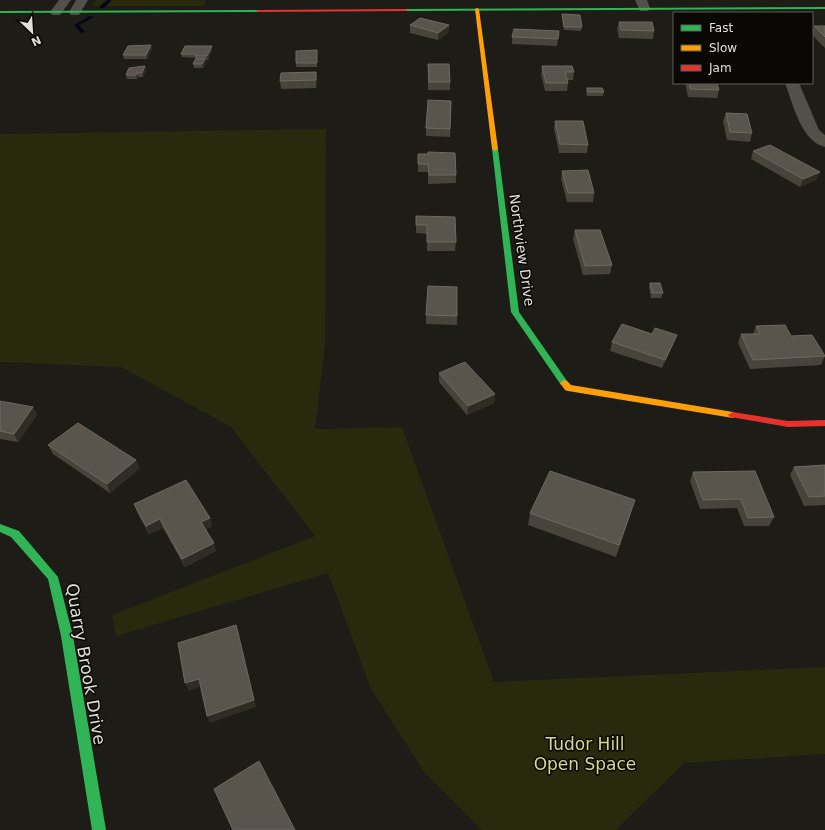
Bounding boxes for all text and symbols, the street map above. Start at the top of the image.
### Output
north arrow [12,12,52,52]
legend [673,12,813,84]
text: Fast [709,21,733,35]
text: N [29,33,43,48]
text: Slow [709,41,737,55]
text: Jam [708,61,732,75]
street label: Northview Drive [506,193,538,307]
street label: Quarry Brook Drive [62,582,110,746]
park label: Tudor Hill Open Space [534,734,636,774]

